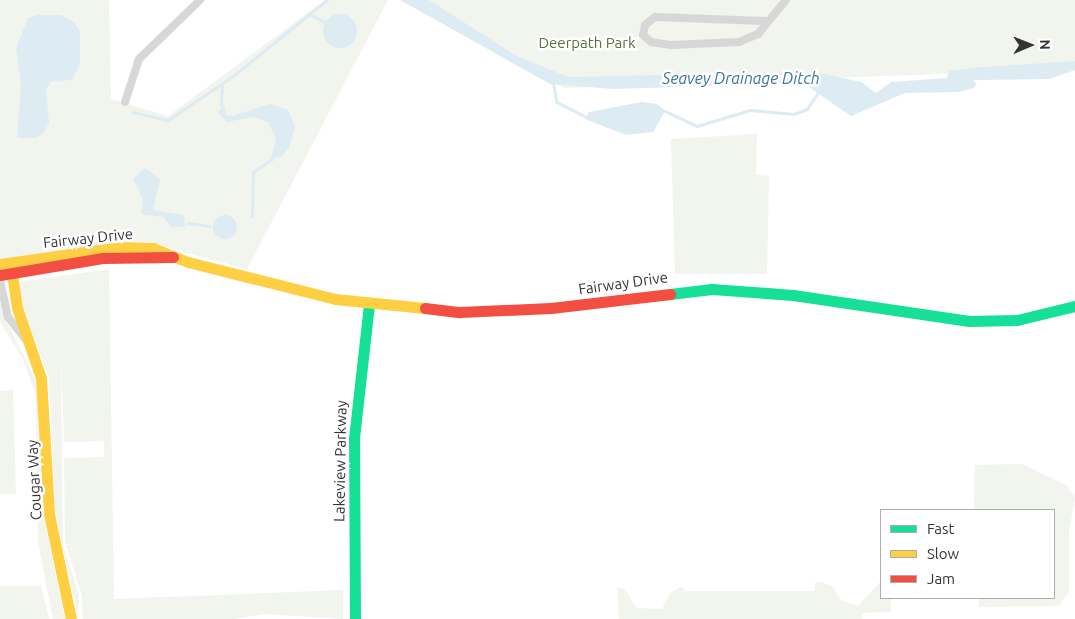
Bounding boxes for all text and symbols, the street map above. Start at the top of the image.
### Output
north arrow [1005,20,1055,70]
park label: Deerpath Park [538,34,636,52]
text: N [1037,39,1053,50]
water label: Seavey Drainage Ditch [662,68,820,88]
street label: Fairway Drive [42,224,134,252]
street label: Fairway Drive [577,268,669,298]
street label: Lakeview Parkway [330,400,350,522]
street label: Cougar Way [23,439,45,521]
legend [880,509,1055,599]
text: Fast [927,520,954,537]
text: Slow [927,545,959,562]
text: Jam [927,570,955,587]

